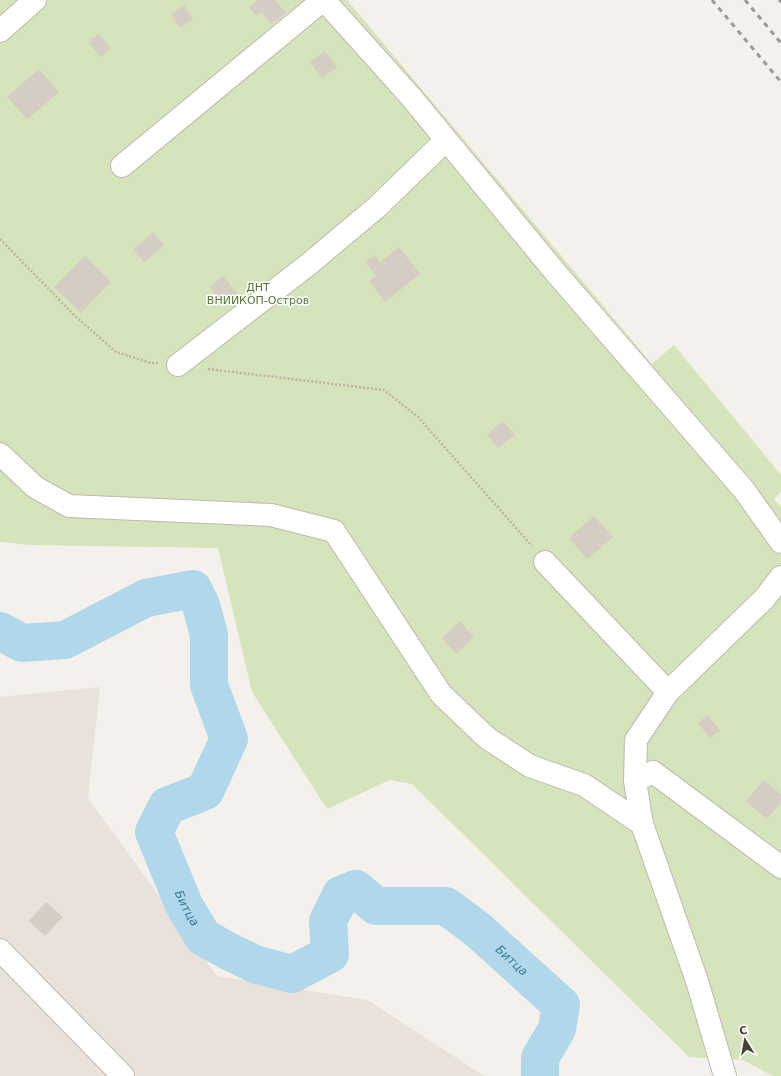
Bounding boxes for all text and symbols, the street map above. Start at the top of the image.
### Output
park label: ДНТ ВНИИКОП-Остров [207,281,309,307]
water label: Битца [172,888,202,929]
water label: Битца [493,942,531,979]
north arrow [725,1020,765,1060]
text: С [738,1024,748,1038]

